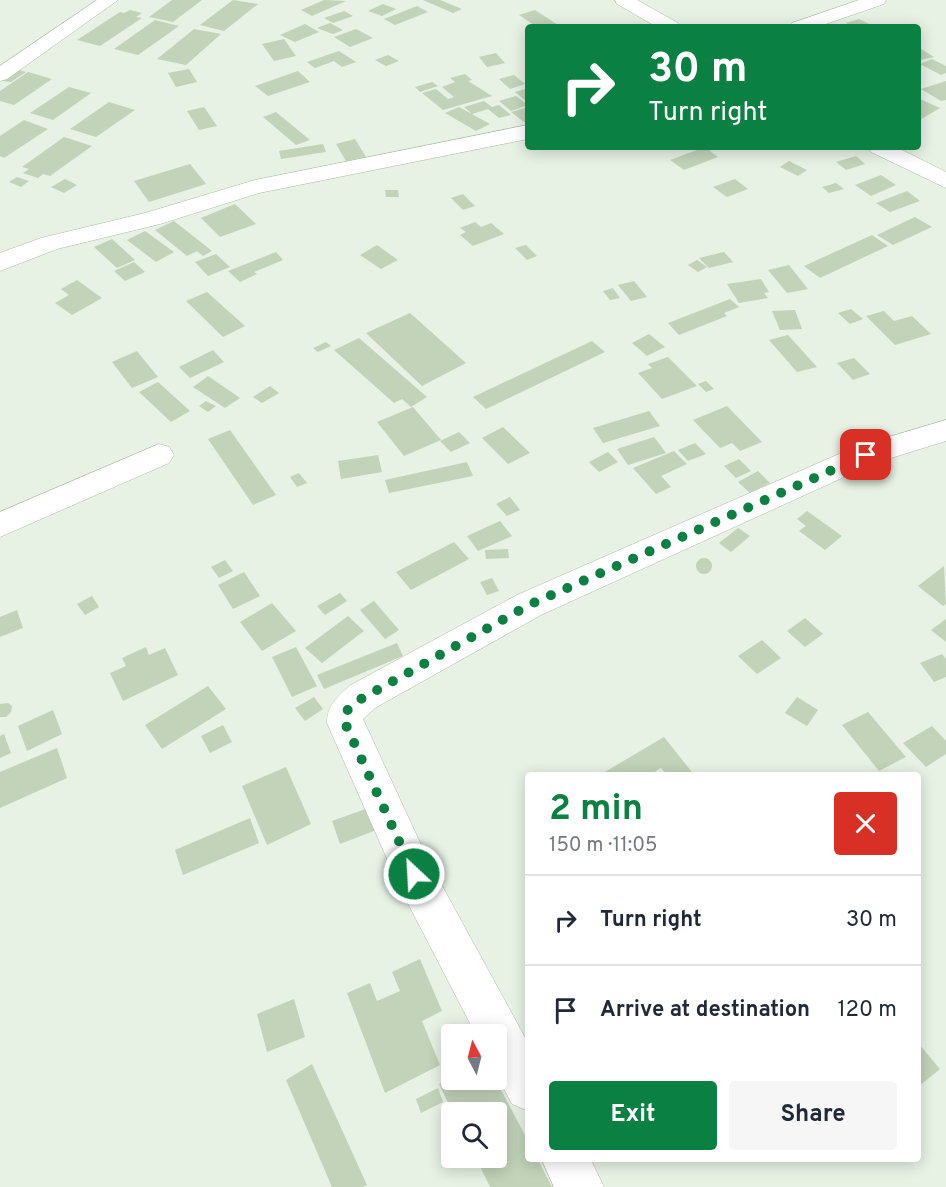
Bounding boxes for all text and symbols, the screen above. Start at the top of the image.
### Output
text: 30 m [648,44,747,97]
icon: right [549,48,627,126]
text: Turn right [648,96,767,130]
pin [840,429,891,480]
icon: arrive [849,438,882,471]
text: 2 min [549,787,643,833]
button: close [834,792,897,855]
text: 150 m · 11:05 [549,833,657,859]
position arrow [382,842,446,906]
icon: right [549,904,582,937]
text: Turn right [600,907,702,934]
text: 30 m [846,907,897,934]
icon: arrive [549,994,582,1027]
text: Arrive at destination [600,997,810,1024]
text: 120 m [837,997,897,1024]
north arrow [441,1024,507,1090]
map controls [441,1024,507,1168]
button: Exit [549,1081,717,1150]
button: Share [729,1081,897,1150]
button: search [441,1102,507,1168]

